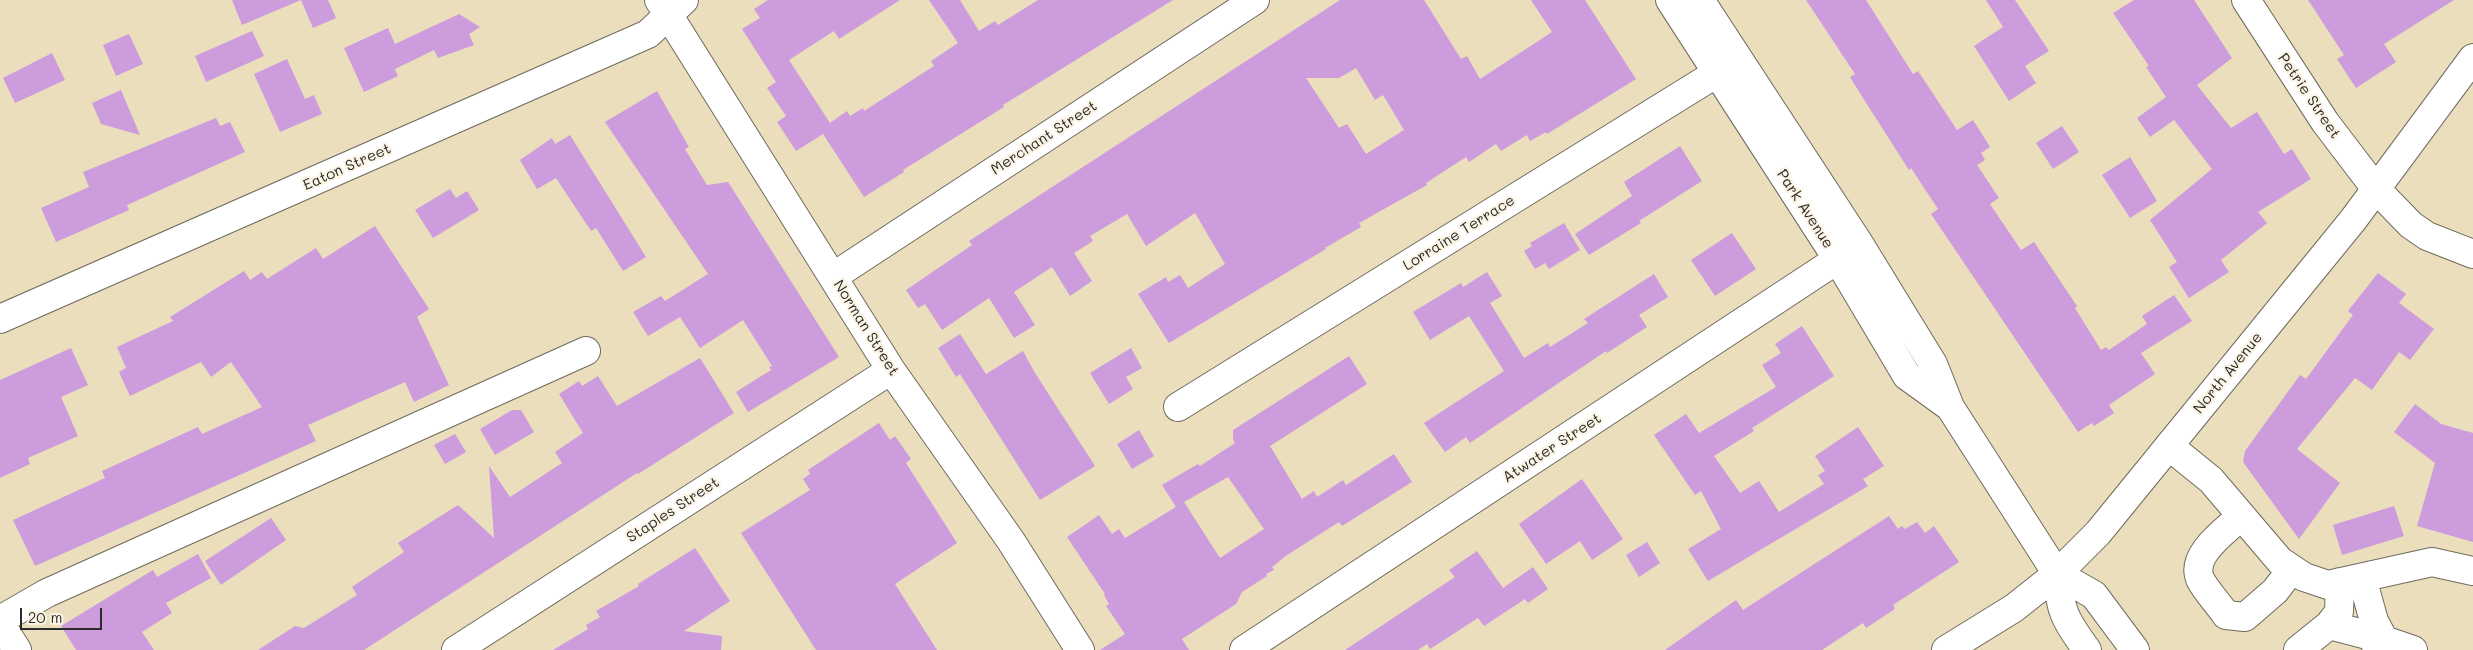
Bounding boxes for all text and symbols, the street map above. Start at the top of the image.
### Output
street label: Petrie Street [2274,50,2344,142]
street label: Merchant Street [988,97,1100,179]
street label: Eaton Street [300,140,394,194]
street label: Park Avenue [1773,166,1837,252]
street label: Lorraine Terrace [1400,191,1518,275]
street label: Norman Street [829,277,903,379]
street label: North Avenue [2190,329,2266,417]
street label: Atwater Street [1499,409,1605,487]
street label: Staples Street [623,473,723,547]
scale bar [22,598,105,630]
text: 20 m [28,607,62,627]

